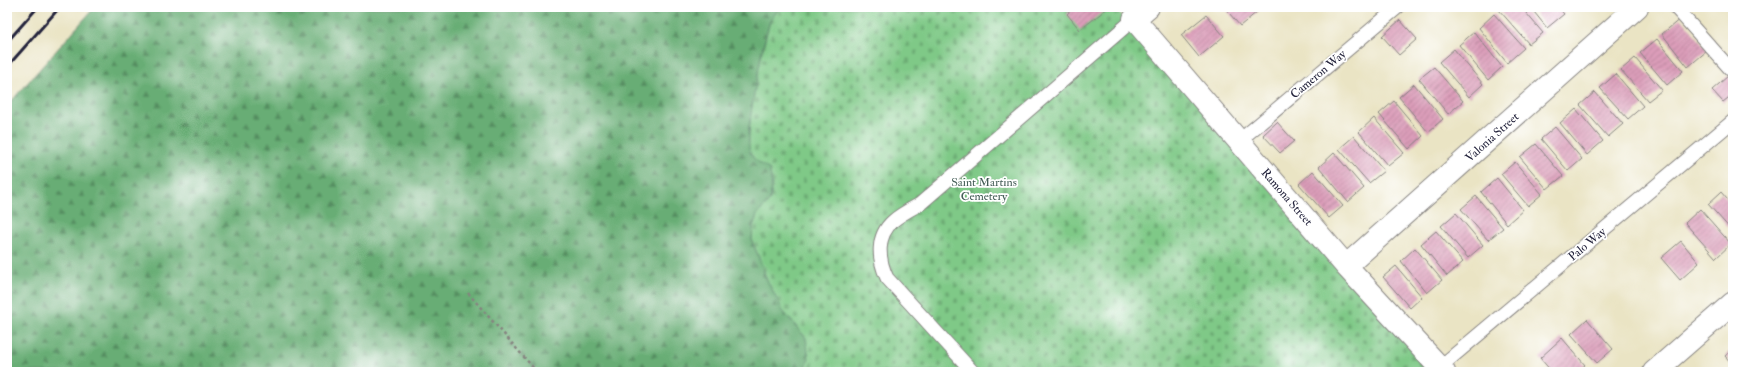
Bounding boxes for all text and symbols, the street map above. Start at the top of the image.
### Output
street label: Cameron Way [1287,46,1350,102]
street label: Valonia Street [1462,109,1522,165]
street label: Ramona Street [1258,166,1316,229]
park label: Saint Martins Cemetery [951,175,1017,204]
street label: Palo Way [1566,224,1610,264]

